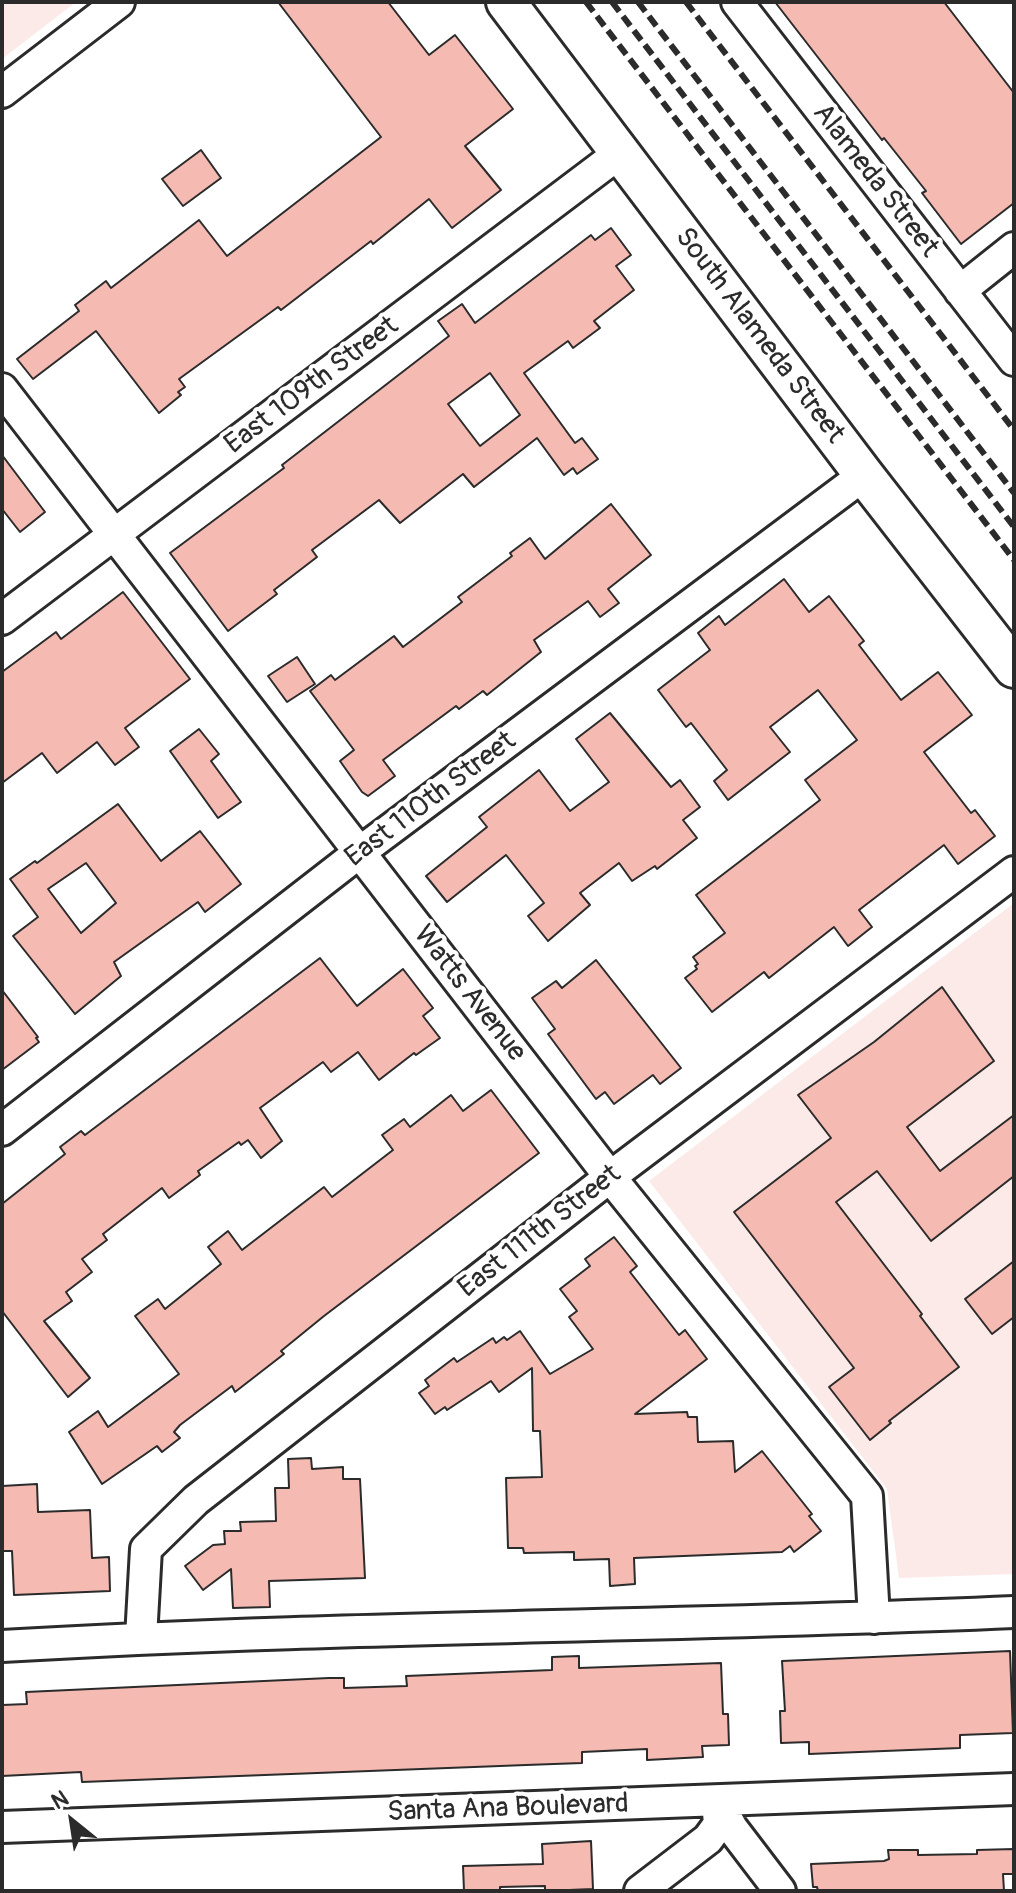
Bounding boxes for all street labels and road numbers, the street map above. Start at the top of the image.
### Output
street label: Alameda Street [805,98,945,264]
street label: South Alameda Street [667,222,851,450]
street label: East 109th Street [219,310,405,462]
street label: East 110th Street [339,725,523,875]
street label: Watts Avenue [405,919,533,1069]
street label: East 111th Street [452,1158,628,1306]
street label: Santa Ana Boulevard [387,1788,629,1830]

